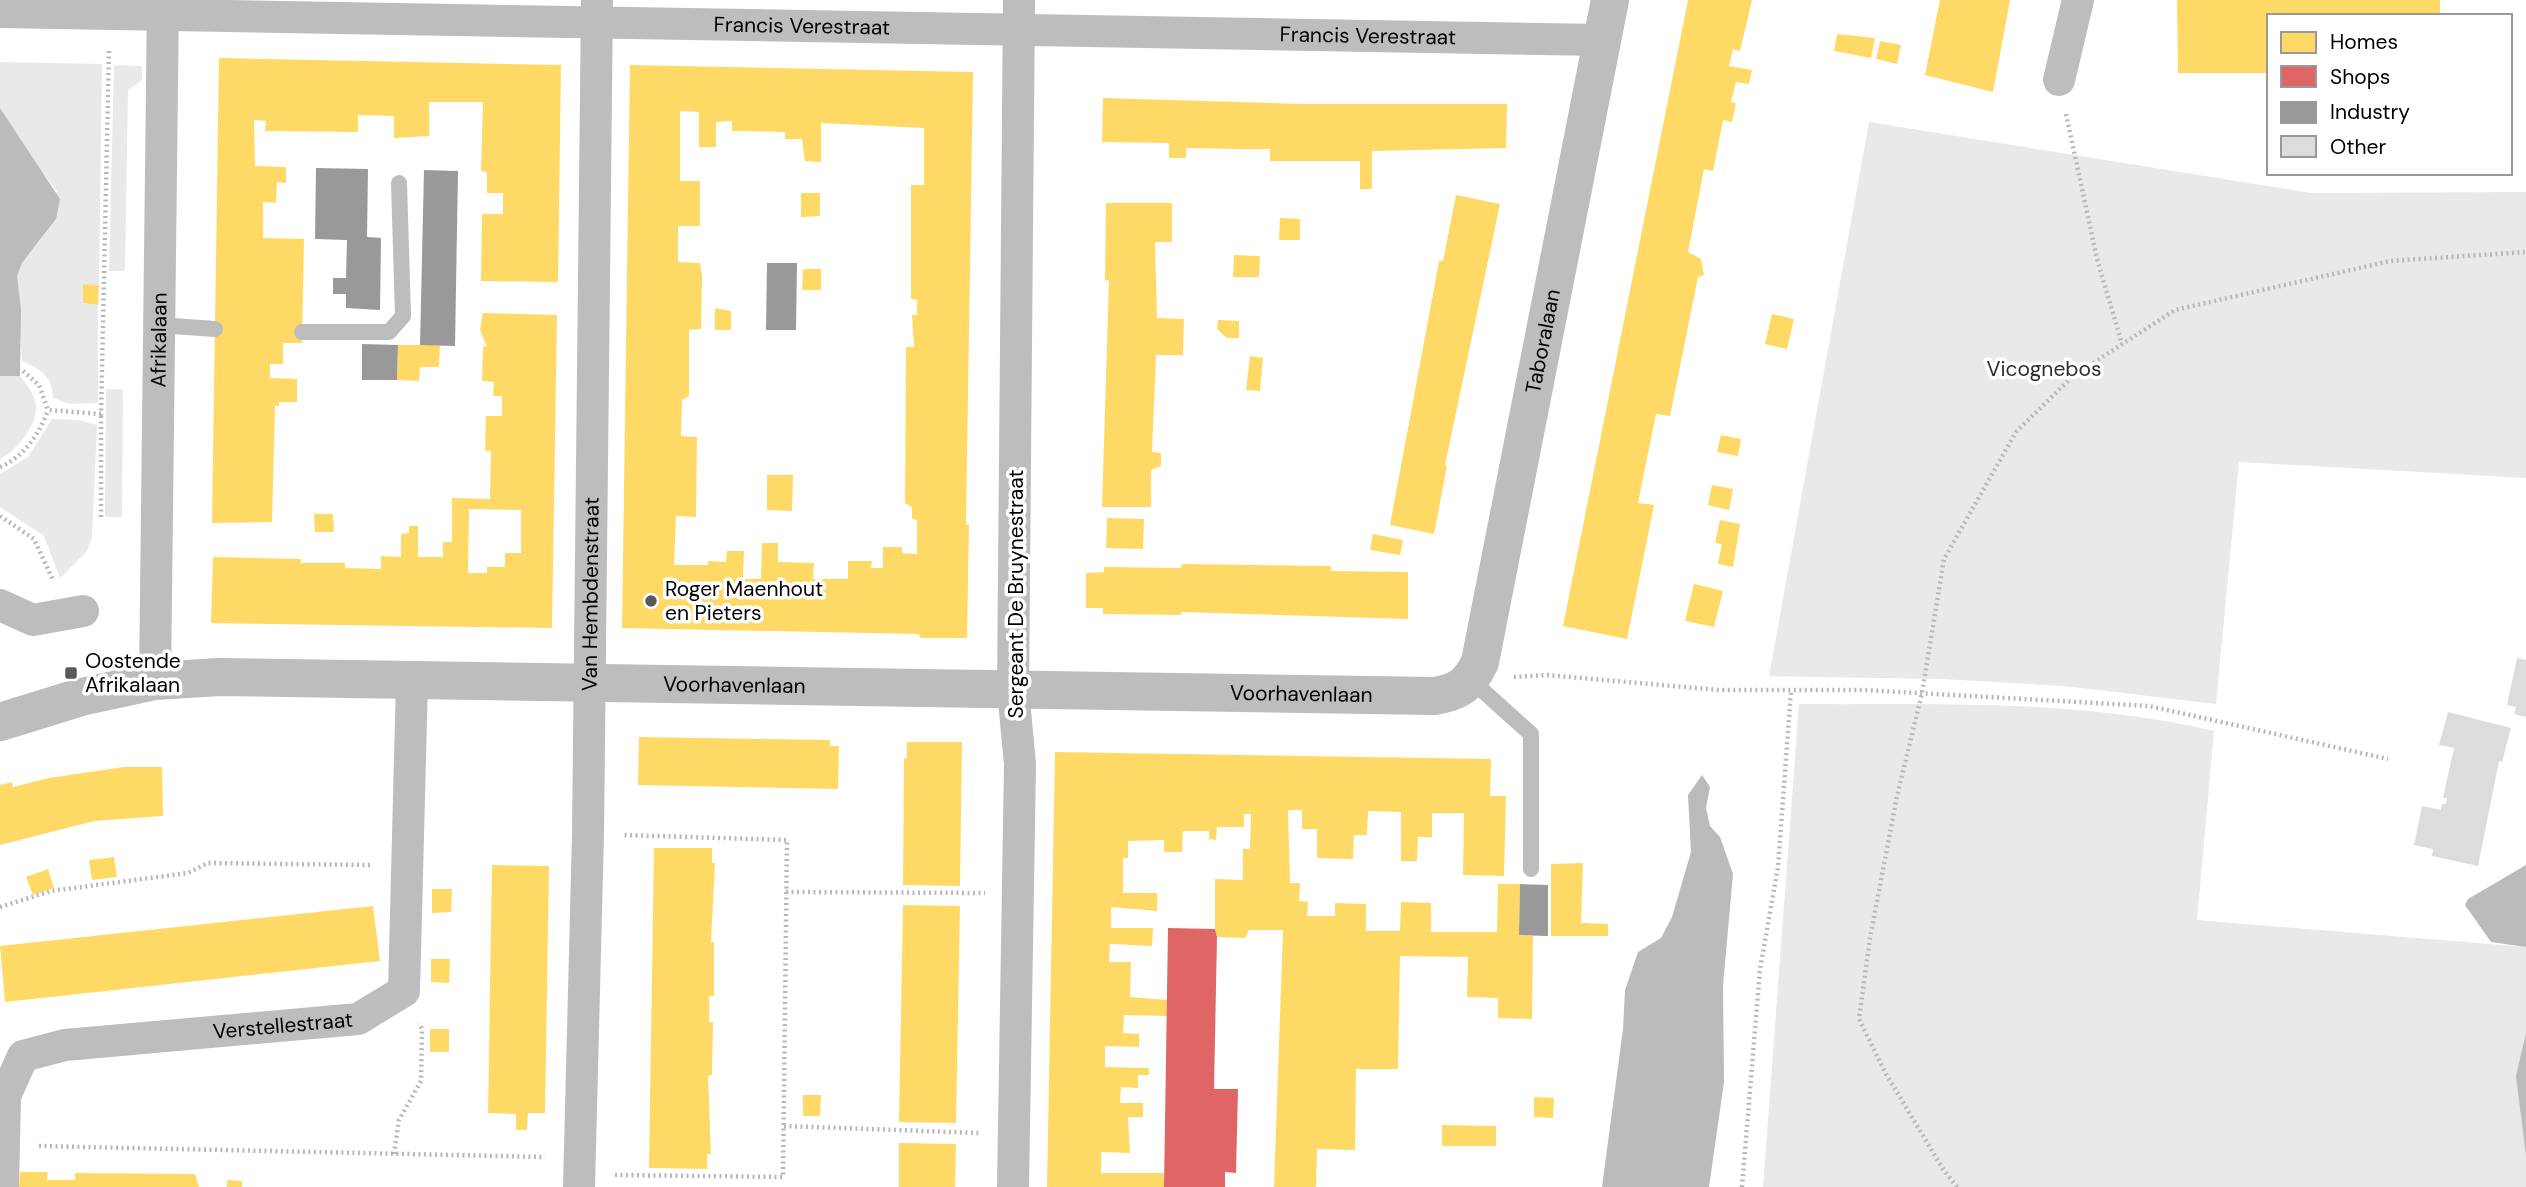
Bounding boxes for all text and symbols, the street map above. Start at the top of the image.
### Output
street label: Francis Verestraat [713,10,890,42]
legend [2267,14,2512,175]
street label: Francis Verestraat [1279,20,1456,51]
text: Homes [2330,28,2398,56]
text: Shops [2330,63,2390,91]
text: Industry [2330,98,2410,126]
text: Other [2330,133,2386,161]
street label: Taboralaan [1519,287,1567,396]
street label: Afrikalaan [144,292,174,388]
park label: Vicognebos [1987,355,2101,383]
street label: Sergeant De Bruynestraat [1002,469,1030,719]
street label: Van Hembdenstraat [576,497,606,691]
place label: Roger Maenhout en Pieters [665,575,823,627]
marker: Roger Maenhout en Pieters [643,593,659,609]
place label: Oostende Afrikalaan [85,647,181,699]
marker: Oostende Afrikalaan [63,665,79,681]
street label: Voorhavenlaan [663,670,806,700]
street label: Voorhavenlaan [1230,679,1373,709]
street label: Verstellestraat [212,1006,354,1046]

